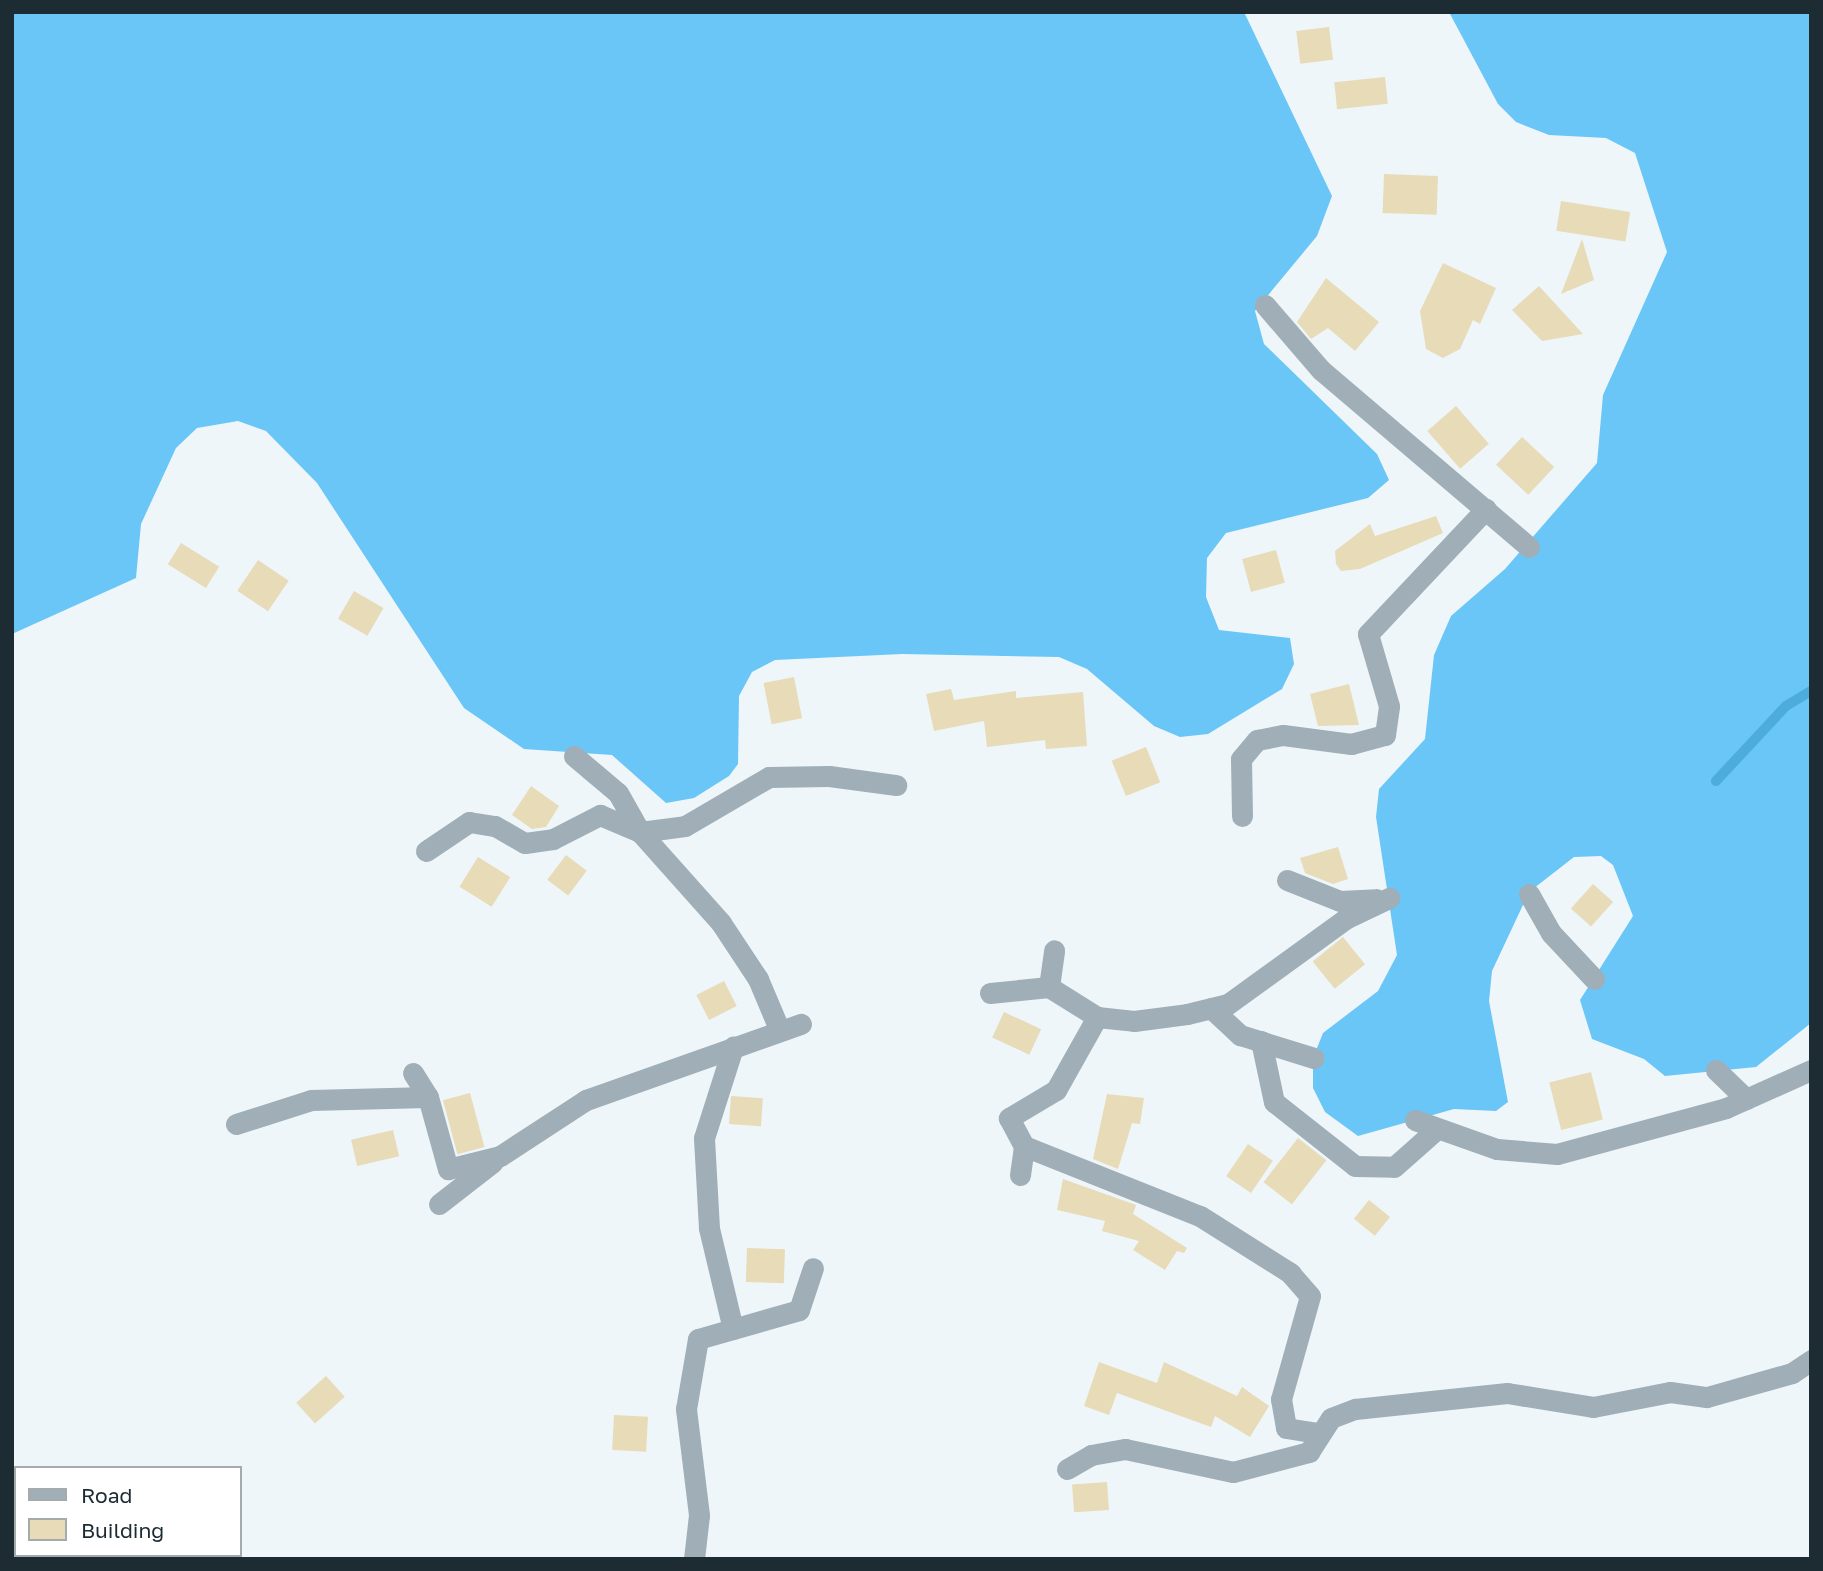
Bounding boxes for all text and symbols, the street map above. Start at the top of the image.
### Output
legend [14,1466,242,1557]
text: Road [81,1482,132,1508]
text: Building [81,1517,164,1543]

